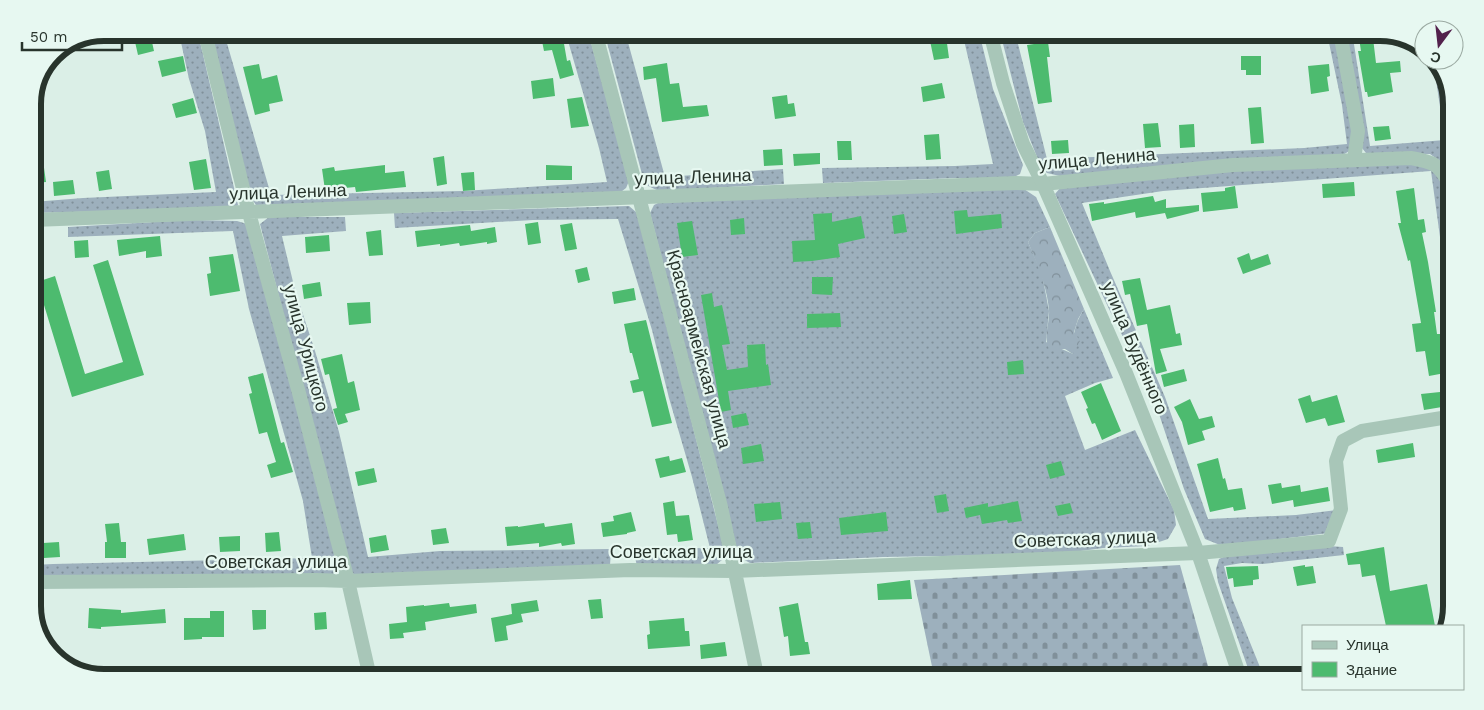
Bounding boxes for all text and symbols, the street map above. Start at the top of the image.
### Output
scale bar [22,20,122,52]
north arrow [1414,20,1464,70]
text: 50 m [30,28,67,46]
text: С [1429,49,1443,67]
street label: улица Ленина [1038,143,1157,174]
street label: улица Ленина [634,164,753,189]
street label: улица Ленина [229,179,348,204]
street label: Красноармейская улица [663,247,736,451]
street label: улица Будённого [1098,278,1173,417]
street label: улица Урицкого [279,282,334,414]
street label: Советская улица [1013,525,1158,551]
street label: Советская улица [610,541,753,562]
street label: Советская улица [205,551,348,572]
legend [1302,625,1464,690]
text: Улица [1346,636,1389,654]
text: Здание [1346,661,1397,679]

